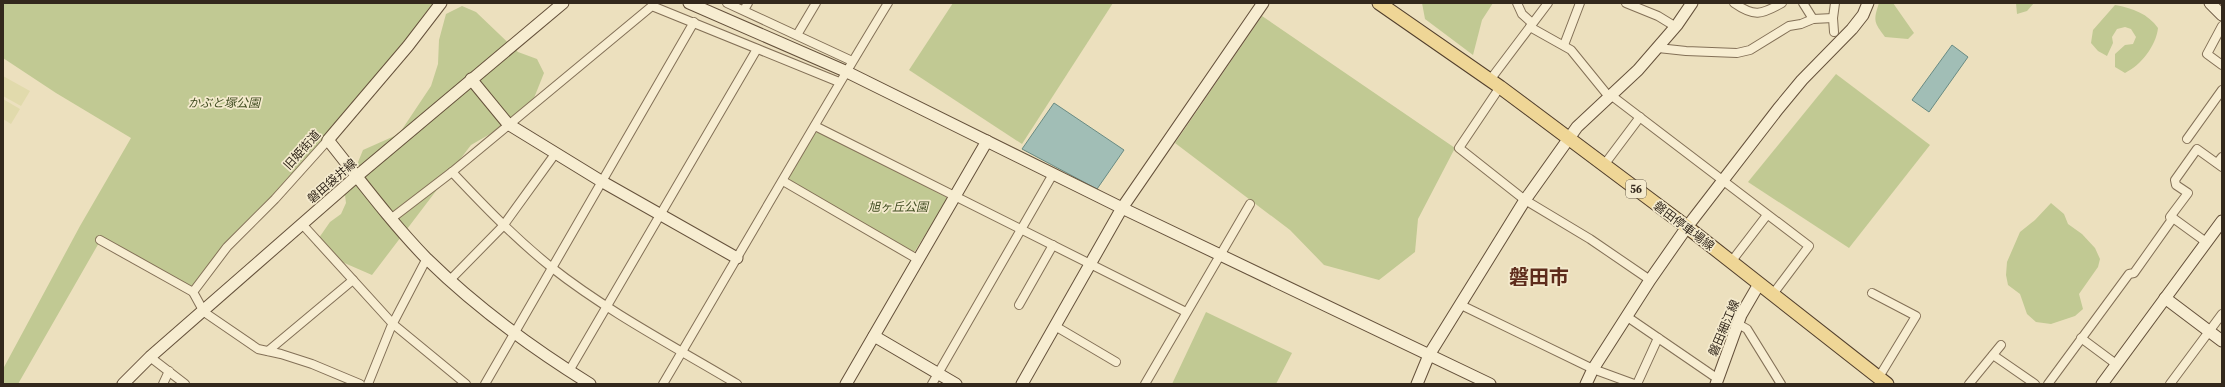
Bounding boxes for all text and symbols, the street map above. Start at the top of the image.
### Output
park label: かぶと塚公園 [188,95,262,111]
street label: 旧姫街道 [280,127,324,173]
street label: 磐田袋井線 [304,155,360,207]
road number: 56 [1626,180,1646,198]
street label: 磐田停車場線 [1650,198,1718,254]
park label: 旭ヶ丘公園 [868,199,930,215]
district label: 磐田市 [1509,263,1569,291]
street label: 磐田細江線 [1705,297,1743,359]

